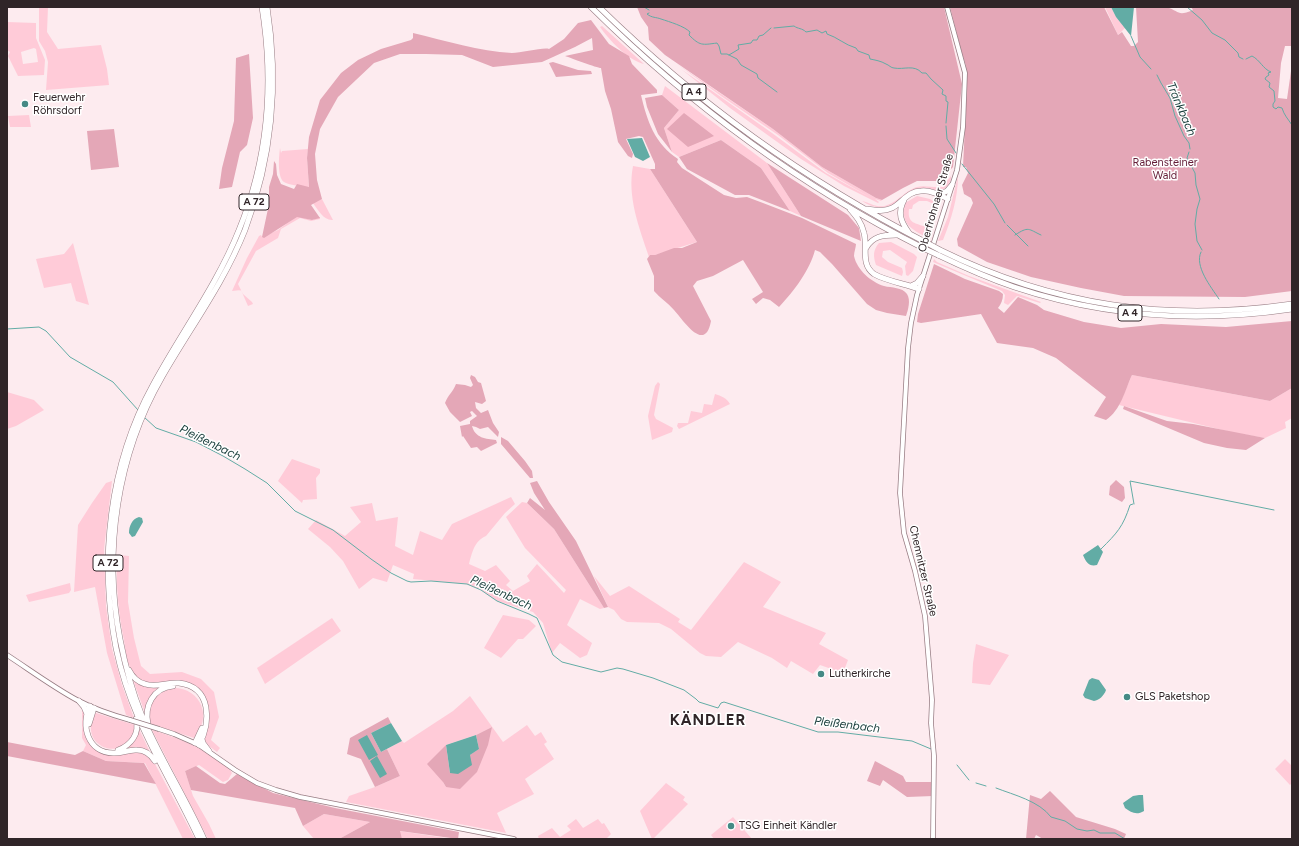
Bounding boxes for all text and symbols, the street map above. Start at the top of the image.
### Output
water label: Tränkbach [1163,80,1199,138]
road number: A 4 [682,84,706,100]
place label: Feuerwehr Röhrsdorf [33,91,85,117]
marker: Feuerwehr Röhrsdorf [20,99,30,109]
street label: Oberfrohnaer Straße [916,152,956,254]
park label: Rabensteiner Wald [1133,156,1197,182]
road number: A 72 [239,194,269,210]
road number: A 4 [1118,305,1142,321]
water label: Pleißenbach [177,422,243,464]
street label: Chemnitzer Straße [906,524,940,618]
road number: A 72 [93,555,123,571]
water label: Pleißenbach [468,572,534,614]
place label: Lutherkirche [829,667,891,681]
marker: Lutherkirche [816,669,826,679]
place label: GLS Paketshop [1135,690,1210,704]
marker: GLS Paketshop [1122,692,1132,702]
district label: KÄNDLER [670,712,746,730]
water label: Pleißenbach [813,714,881,736]
place label: TSG Einheit Kändler [739,819,837,833]
marker: TSG Einheit Kändler [726,821,736,831]

